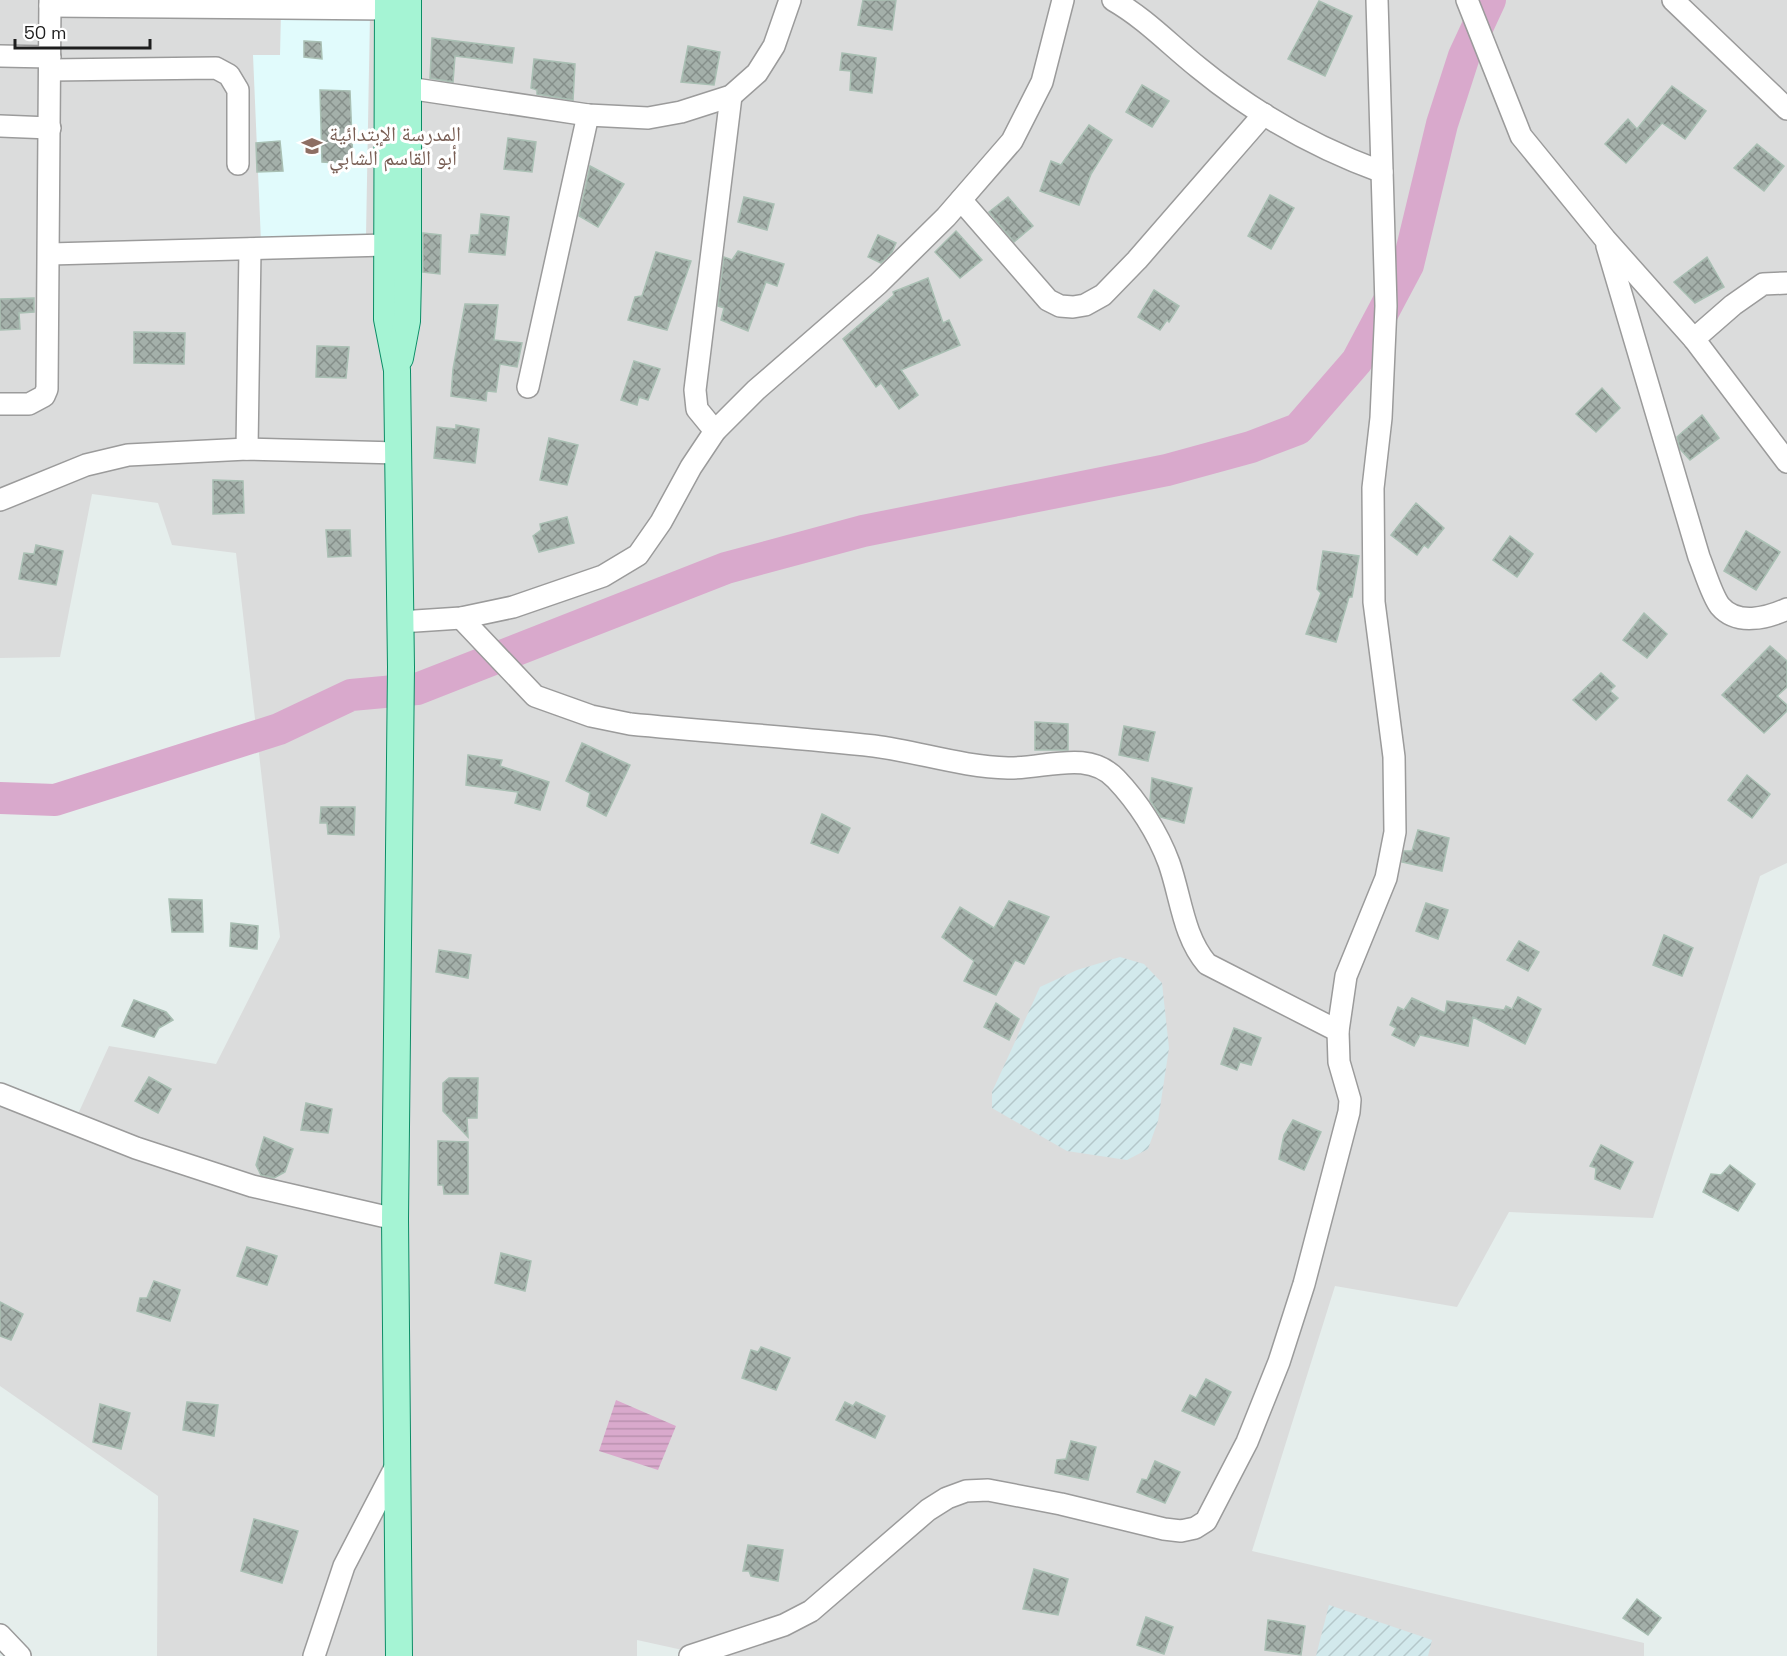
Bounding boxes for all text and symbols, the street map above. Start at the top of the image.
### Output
scale bar [15,12,150,50]
text: 50 m [24,21,66,44]
place label: المدرسة الإبتدائية أبو القاسم الشابي [329,120,461,174]
school or university icon: المدرسة الإبتدائية أبو القاسم الشابي [300,134,324,158]

